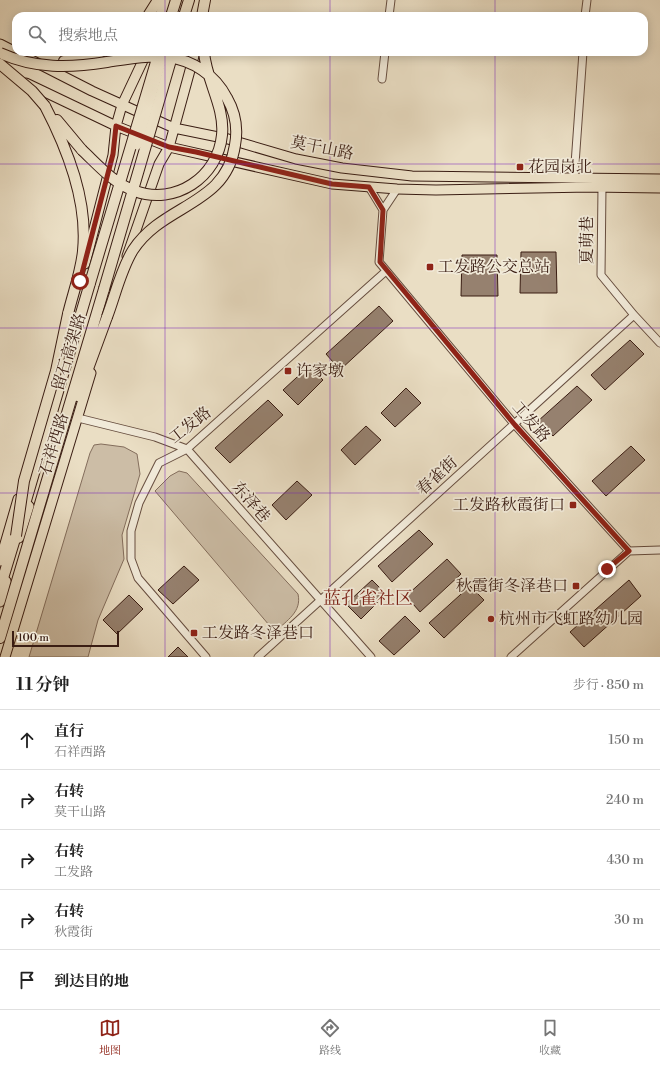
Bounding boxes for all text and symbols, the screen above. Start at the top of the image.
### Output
search box [12,12,648,56]
icon: search [26,23,48,45]
text: 搜索地点 [58,26,118,45]
street label: 莫干山路 [289,132,355,164]
place label: 花园岗北 [528,157,592,177]
marker: 花园岗北 [515,162,525,172]
street label: 夏萌巷 [577,216,597,264]
place label: 工发路公交总站 [438,257,550,277]
marker: 工发路公交总站 [425,262,435,272]
route start [71,272,89,290]
street label: 留石高架路 [48,311,90,393]
place label: 许家墩 [296,361,344,381]
marker: 许家墩 [283,366,293,376]
street label: 工发路 [508,397,554,447]
street label: 工发路 [165,402,215,448]
street label: 石祥西路 [35,410,73,478]
street label: 春雀街 [412,453,462,499]
street label: 东泽巷 [228,477,274,527]
place label: 工发路秋霞街口 [453,495,565,515]
marker: 工发路秋霞街口 [568,500,578,510]
route end [598,560,616,578]
place label: 秋霞街冬泽巷口 [456,576,568,596]
marker: 秋霞街冬泽巷口 [571,581,581,591]
district label: 蓝孔雀社区 [323,587,413,610]
place label: 杭州市飞虹路幼儿园 [499,609,643,629]
marker: 杭州市飞虹路幼儿园 [486,614,496,624]
place label: 工发路冬泽巷口 [202,623,314,643]
marker: 工发路冬泽巷口 [189,628,199,638]
scale bar [12,629,119,648]
text: 100 m [18,631,49,645]
text: 11 分钟 [16,674,70,696]
text: 步行 · 850 m [573,677,644,693]
text: 直行 [54,722,84,741]
icon: ahead [16,729,38,751]
text: 150 m [609,732,644,748]
text: 石祥西路 [54,744,106,760]
text: 右转 [54,782,84,801]
icon: right [16,789,38,811]
text: 240 m [606,792,644,808]
text: 莫干山路 [54,804,106,820]
text: 右转 [54,842,84,861]
icon: right [16,849,38,871]
text: 430 m [606,852,644,868]
text: 工发路 [54,864,93,880]
text: 右转 [54,902,84,921]
icon: right [16,909,38,931]
text: 30 m [614,912,644,928]
text: 秋霞街 [54,924,93,940]
icon: arrive [16,969,38,991]
text: 到达目的地 [54,972,129,991]
tab: 地图 [99,1017,121,1058]
tab: 路线 [319,1017,341,1058]
tab: 收藏 [539,1017,561,1058]

